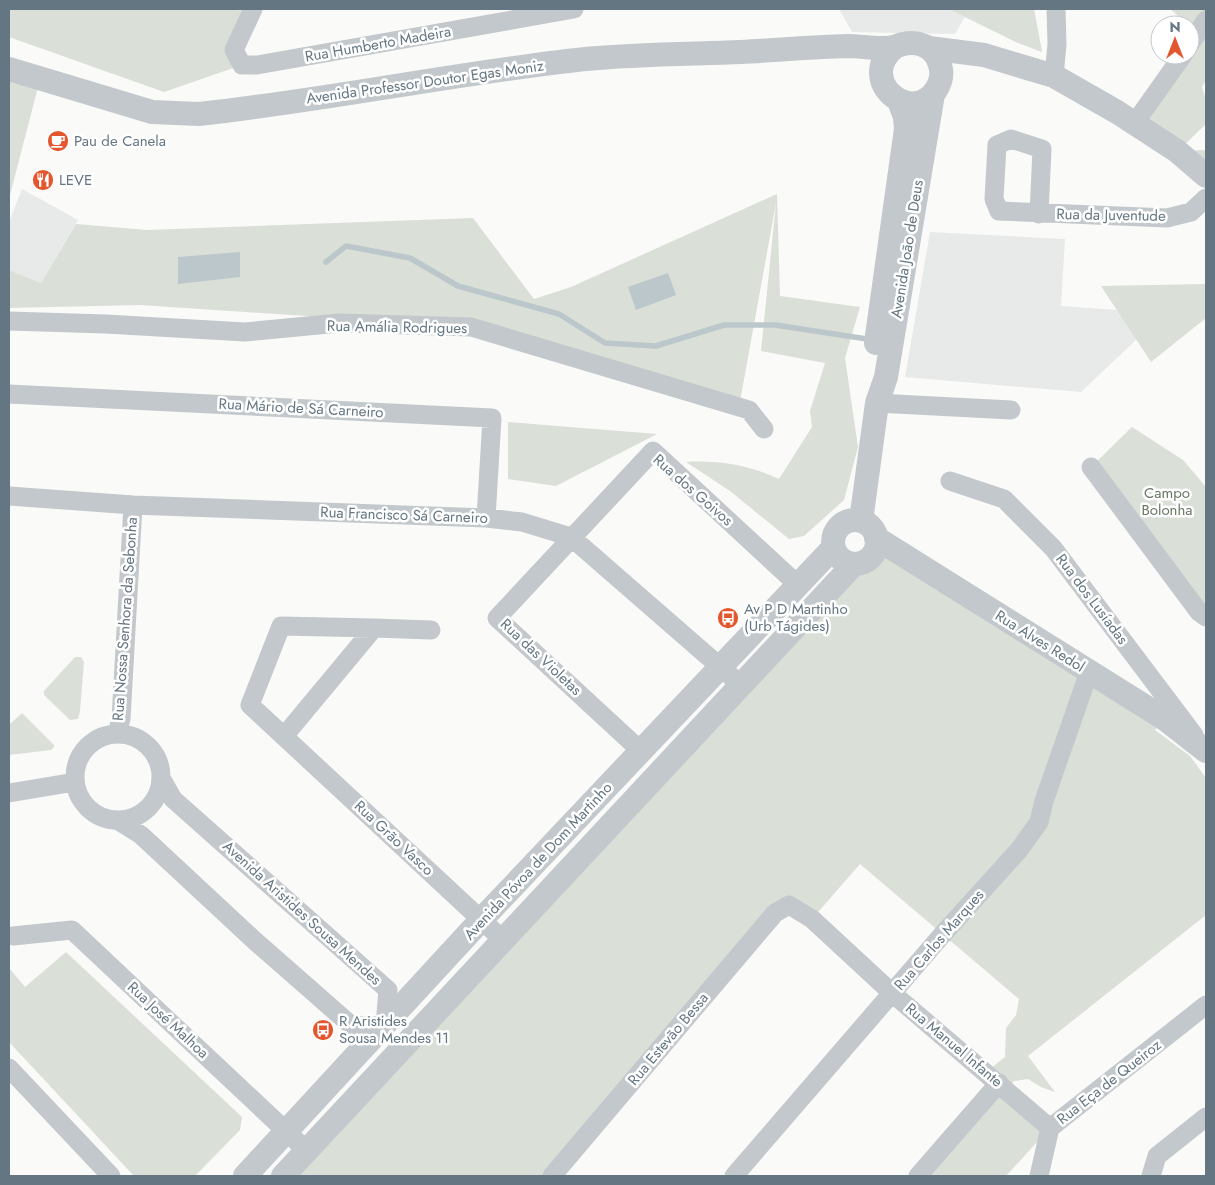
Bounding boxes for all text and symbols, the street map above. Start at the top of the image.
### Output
north arrow [1150,15,1200,65]
text: N [1169,17,1181,37]
street label: Rua Humberto Madeira [303,20,453,68]
street label: Avenida Professor Doutor Egas Moniz [305,54,545,110]
cafe icon: Pau de Canela [46,129,70,153]
place label: Pau de Canela [74,130,166,152]
restaurant icon: LEVE [31,168,55,192]
place label: LEVE [59,169,92,191]
street label: Avenida João de Deus [885,178,929,320]
street label: Rua da Juventude [1056,203,1166,227]
street label: Rua Amália Rodrigues [327,315,467,339]
street label: Rua Mário de Sá Carneiro [218,393,384,423]
street label: Rua dos Goivos [648,449,738,531]
park label: Campo Bolonha [1141,482,1193,521]
street label: Rua Francisco Sá Carneiro [320,501,488,529]
street label: Rua Nossa Senhora da Sebonha [107,516,143,722]
street label: Rua dos Lusíadas [1051,549,1133,649]
place label: Av P D Martinho (Urb Tágides) [744,598,848,637]
street label: Rua Alves Redol [991,605,1089,677]
bus stop icon: Av P D Martinho (Urb Tágides) [716,606,740,630]
street label: Rua das Violetas [495,613,587,701]
street label: Avenida Póvoa de Dom Martinho [459,777,617,945]
street label: Rua Grão Vasco [349,795,439,881]
street label: Avenida Aristides Sousa Mendes [218,836,386,990]
street label: Rua Carlos Marques [889,885,989,995]
street label: Rua José Malhoa [122,976,214,1064]
street label: Rua Estevão Bessa [622,988,714,1090]
street label: Rua Manuel Infante [901,998,1008,1092]
place label: R Aristides Sousa Mendes 11 [339,1010,449,1049]
bus stop icon: R Aristides Sousa Mendes 11 [311,1018,335,1042]
street label: Rua Eça de Queiroz [1052,1034,1166,1130]

